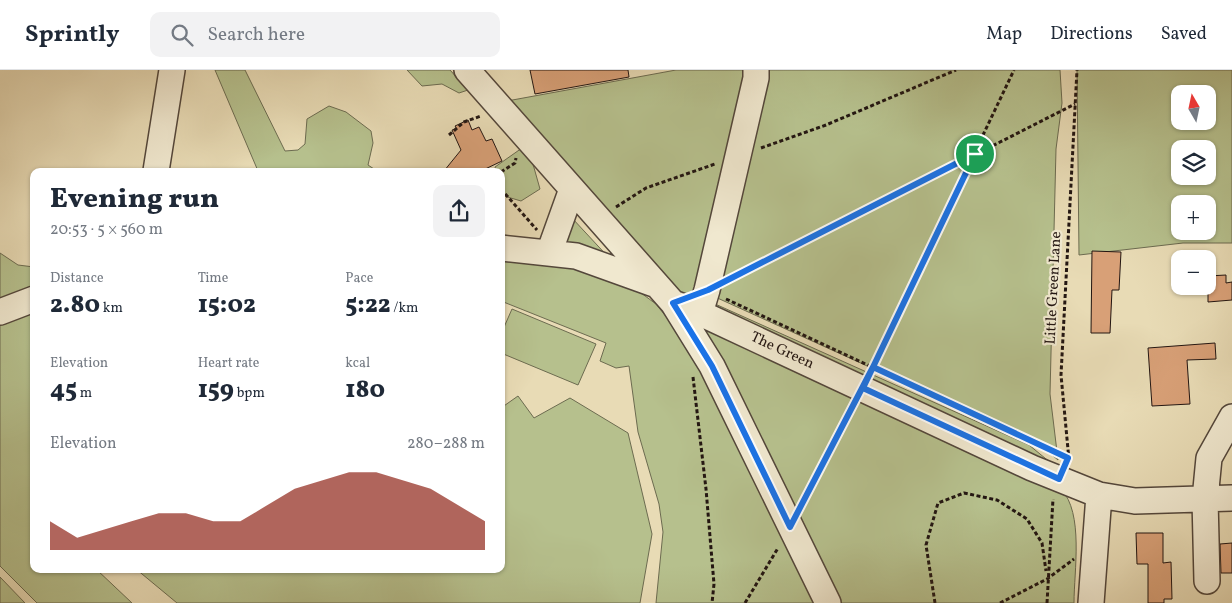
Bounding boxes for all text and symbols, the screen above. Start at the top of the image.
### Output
search box [150,12,500,57]
text: Sprintly [25,18,120,52]
icon: search [168,21,196,49]
text: Search here [208,22,305,48]
text: Map [986,22,1022,47]
text: Directions [1050,22,1133,47]
text: Saved [1161,22,1207,47]
north arrow [1171,85,1216,130]
map controls [1171,85,1216,295]
pin [954,133,996,175]
icon: arrive [961,140,989,168]
button: layers [1171,140,1216,185]
text: Evening run [50,180,219,219]
button: share [433,185,485,237]
button: + [1171,195,1216,240]
text: 20:53 · 5 × 560 m [50,219,163,241]
street label: Little Green Lane [1041,231,1067,345]
button: − [1171,250,1216,295]
text: Distance [50,269,104,288]
text: Time [198,269,228,288]
text: Pace [345,269,373,288]
text: 2.80 [50,288,100,323]
text: 15:02 [198,288,256,323]
text: 5:22 [345,288,391,323]
text: km [100,299,123,318]
text: /km [391,299,419,318]
street label: The Green [747,327,817,375]
text: Elevation [50,354,108,373]
text: Heart rate [198,354,259,373]
text: kcal [345,354,370,373]
text: 45 [50,373,77,408]
text: 159 [198,373,234,408]
text: 180 [345,373,385,408]
text: m [77,384,92,403]
text: bpm [234,384,265,403]
text: Elevation [50,433,117,455]
text: 280–288 m [407,433,485,455]

